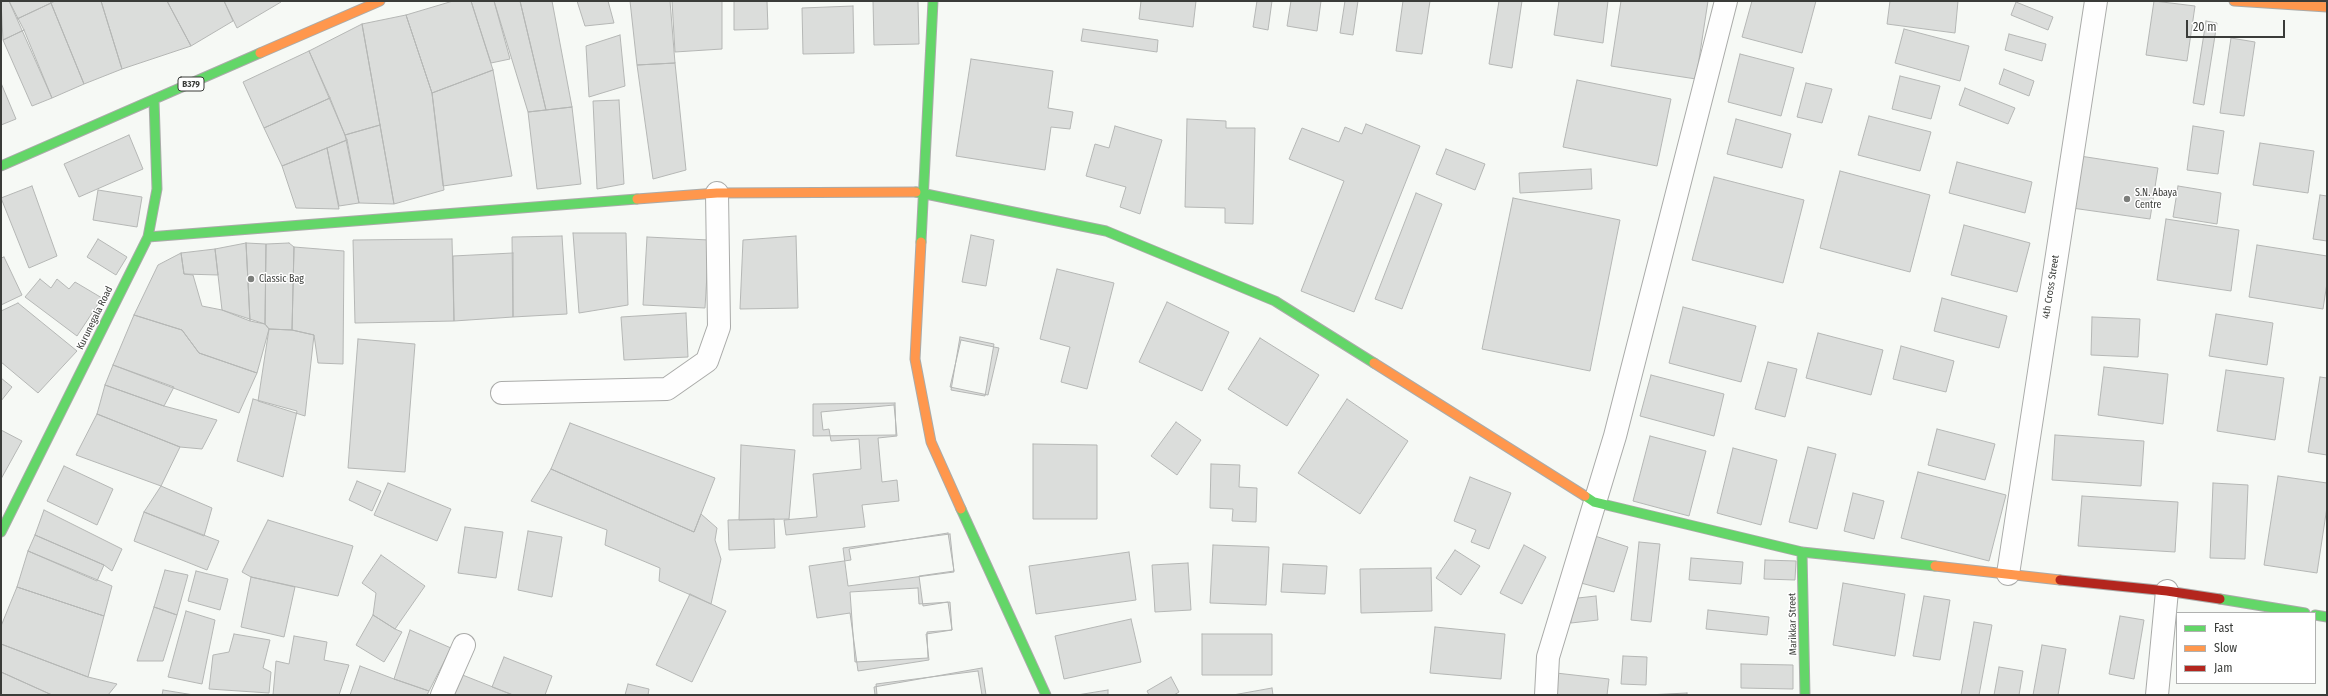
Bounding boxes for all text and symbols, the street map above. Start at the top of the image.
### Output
scale bar [2188,12,2287,38]
text: 20 m [2193,20,2217,34]
road number: B379 [178,77,204,91]
place label: S.N. Abaya Centre [2135,187,2177,210]
marker: S.N. Abaya Centre [2122,194,2132,204]
street label: 4th Cross Street [2040,254,2062,320]
place label: Classic Bag [259,273,304,285]
marker: Classic Bag [246,274,256,284]
street label: Kurunegala Road [74,284,116,352]
street label: Marikkar Street [1786,593,1800,655]
legend [2176,612,2316,684]
text: Fast [2214,621,2233,635]
text: Slow [2214,641,2237,655]
text: Jam [2214,661,2232,675]

